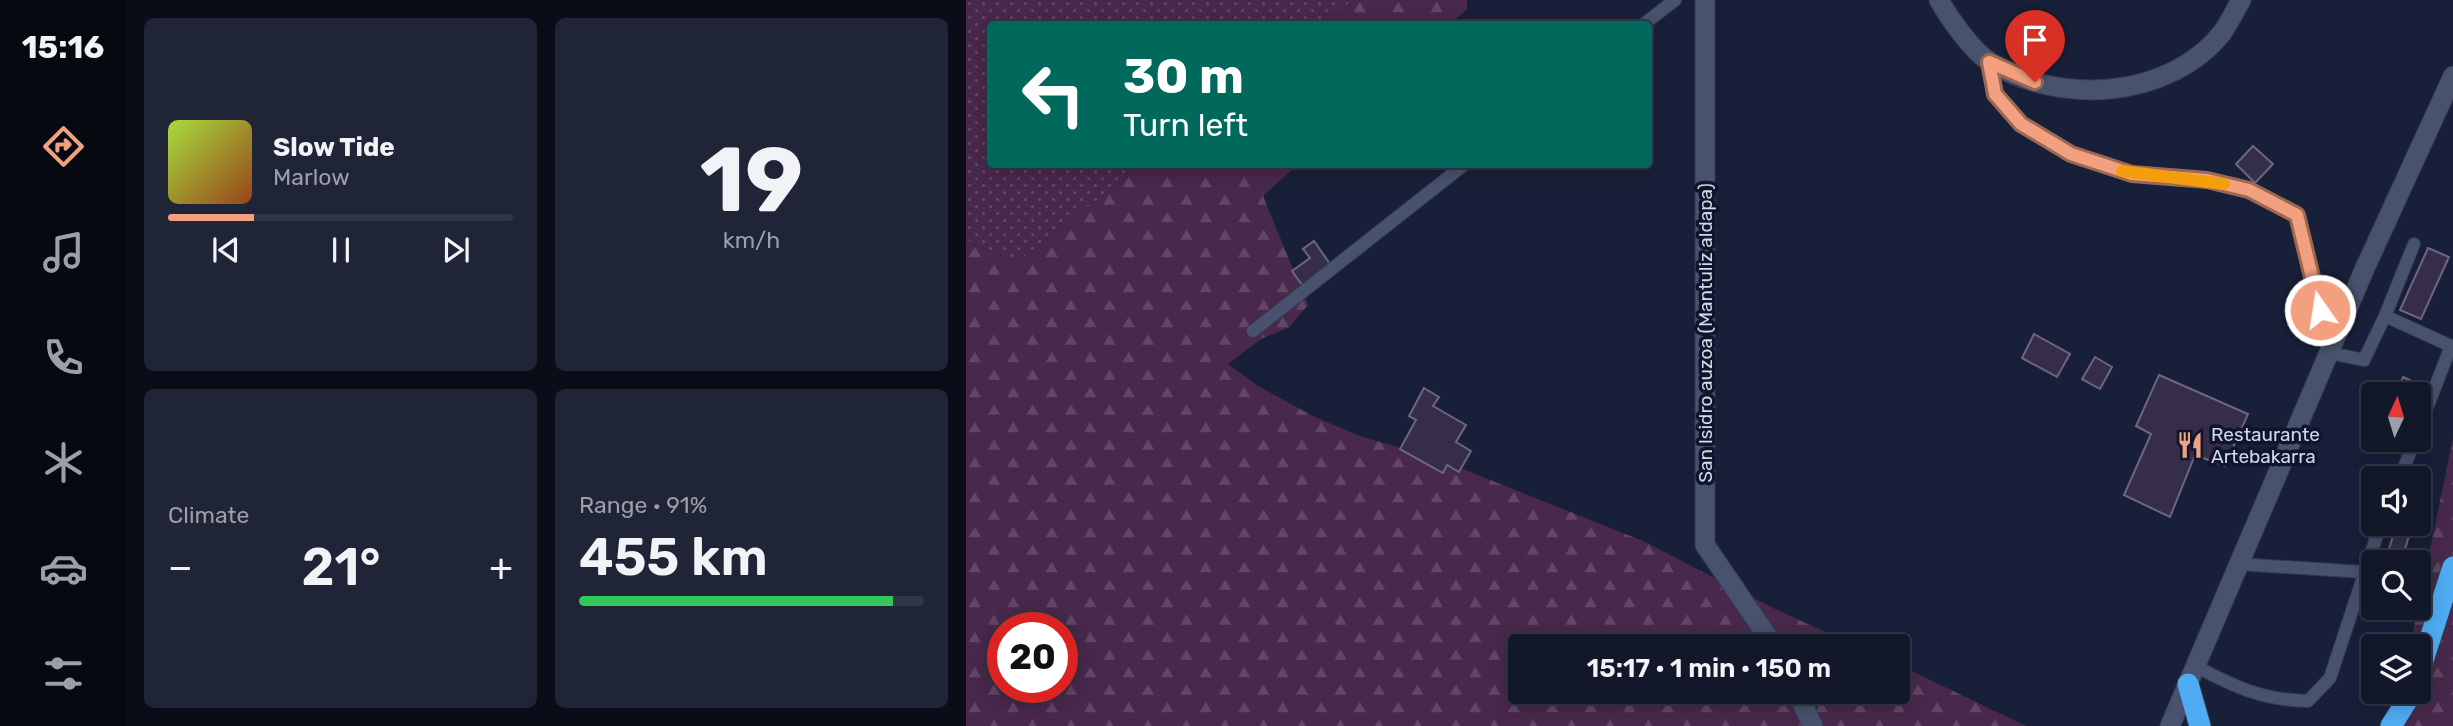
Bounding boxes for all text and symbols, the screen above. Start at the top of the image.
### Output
pin [2005,10,2065,82]
icon: arrive [2016,21,2054,59]
text: 15:16 [22,28,104,66]
text: 30 m [1123,47,1244,105]
icon: left [1008,49,1099,140]
text: Turn left [1123,106,1248,144]
icon: directions [39,122,88,171]
text: 19 [700,126,803,234]
text: Slow Tide [273,132,395,163]
text: Marlow [273,163,350,191]
street label: San Isidro auzoa (Mantuliz aldapa) [1694,183,1717,483]
text: km/h [723,226,780,254]
icon: music [39,228,88,277]
icon: previous [207,231,245,269]
icon: pause [322,231,360,269]
icon: next [437,231,475,269]
position arrow [2283,273,2357,347]
icon: phone [39,333,88,382]
north arrow [2361,382,2431,452]
map controls [2361,382,2431,704]
place label: Restaurante Artebakarra [2211,423,2320,468]
restaurant icon: Restaurante Artebakarra [2175,430,2205,460]
icon: climate [39,438,88,487]
button: sound [2361,466,2431,536]
text: Range · 91% [579,491,707,519]
text: Climate [168,501,249,529]
text: 455 km [579,526,768,588]
text: 21° [302,536,380,598]
icon: car [39,544,88,593]
text: − [168,544,193,590]
text: + [489,544,513,590]
button: search [2361,550,2431,620]
speed limit sign: 20 [987,612,1078,703]
button: layers [2361,634,2431,704]
icon: filters [39,649,88,698]
text: 15:17 · 1 min · 150 m [1587,653,1831,684]

